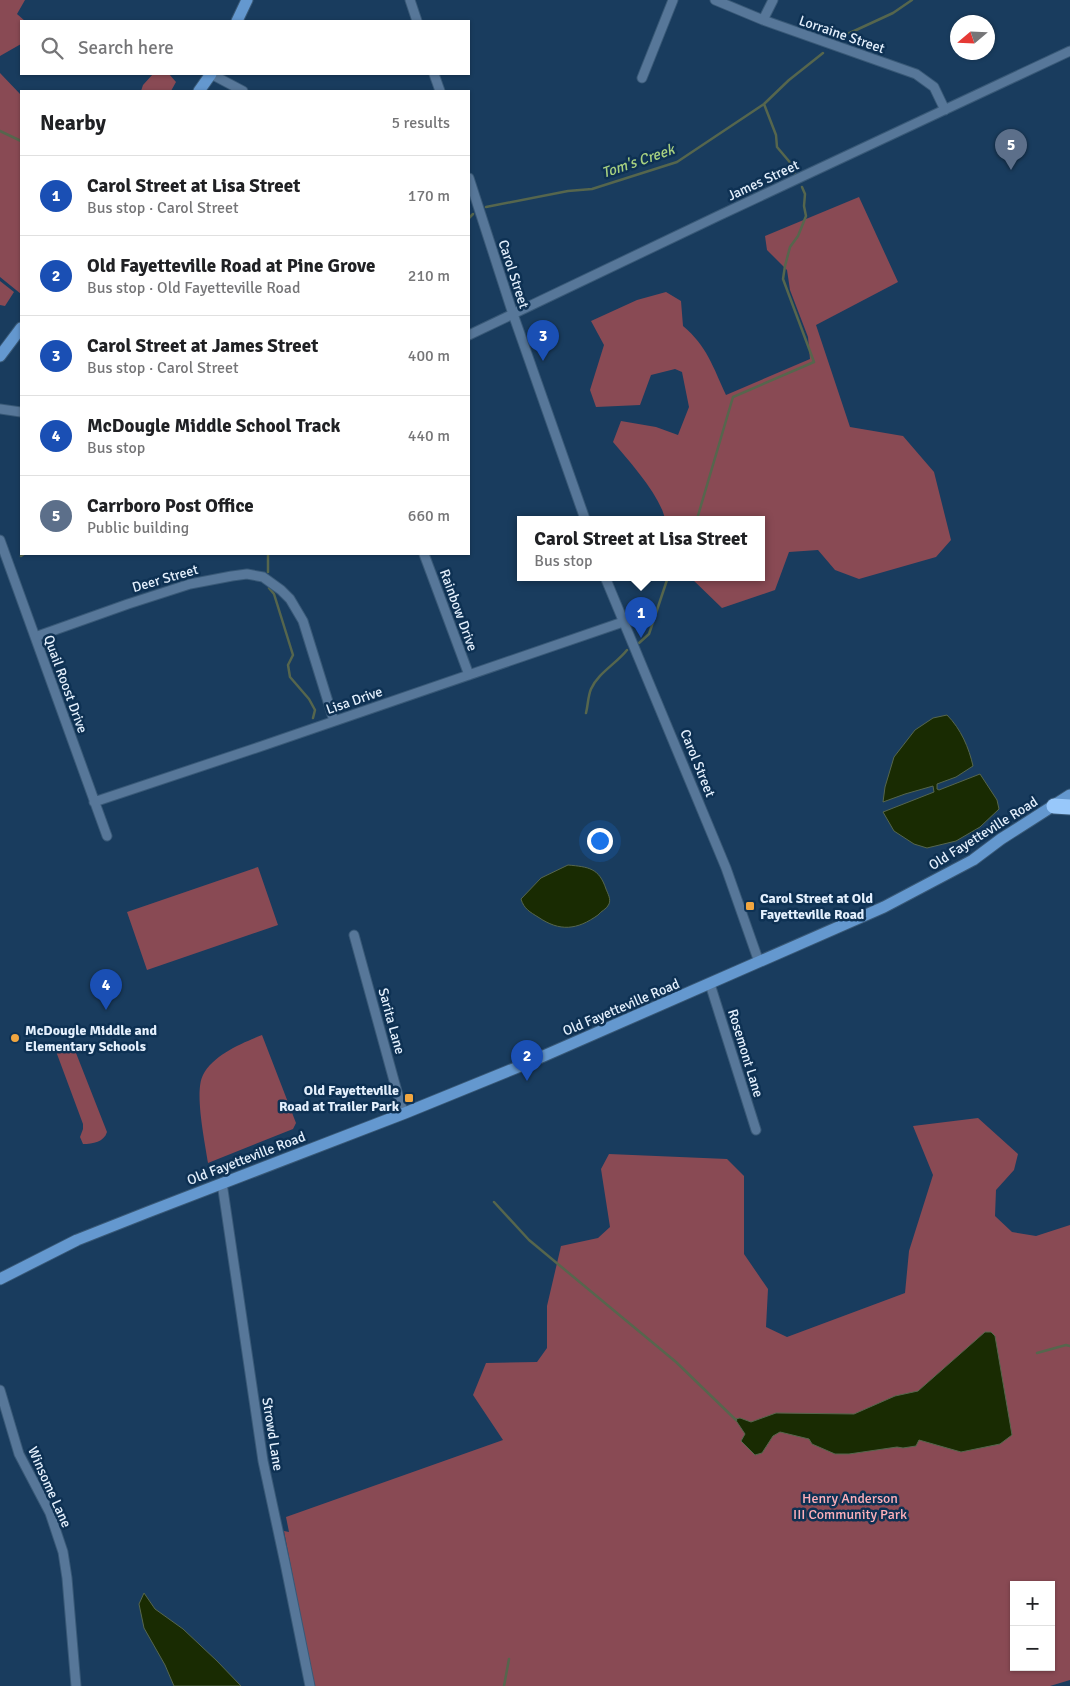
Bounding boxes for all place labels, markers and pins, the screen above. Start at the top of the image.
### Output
pin: 5 [995,129,1027,170]
pin: 3 [527,320,559,361]
pin: 1 [625,597,657,638]
place label: Carol Street at Old Fayetteville Road [760,890,873,923]
marker: Carol Street at Old Fayetteville Road [744,900,756,912]
pin: 4 [90,969,122,1010]
place label: McDougle Middle and Elementary Schools [25,1022,157,1055]
marker: McDougle Middle and Elementary Schools [9,1032,21,1044]
pin: 2 [511,1040,543,1081]
place label: Old Fayetteville Road at Trailer Park [279,1082,400,1115]
marker: Old Fayetteville Road at Trailer Park [403,1092,415,1104]

